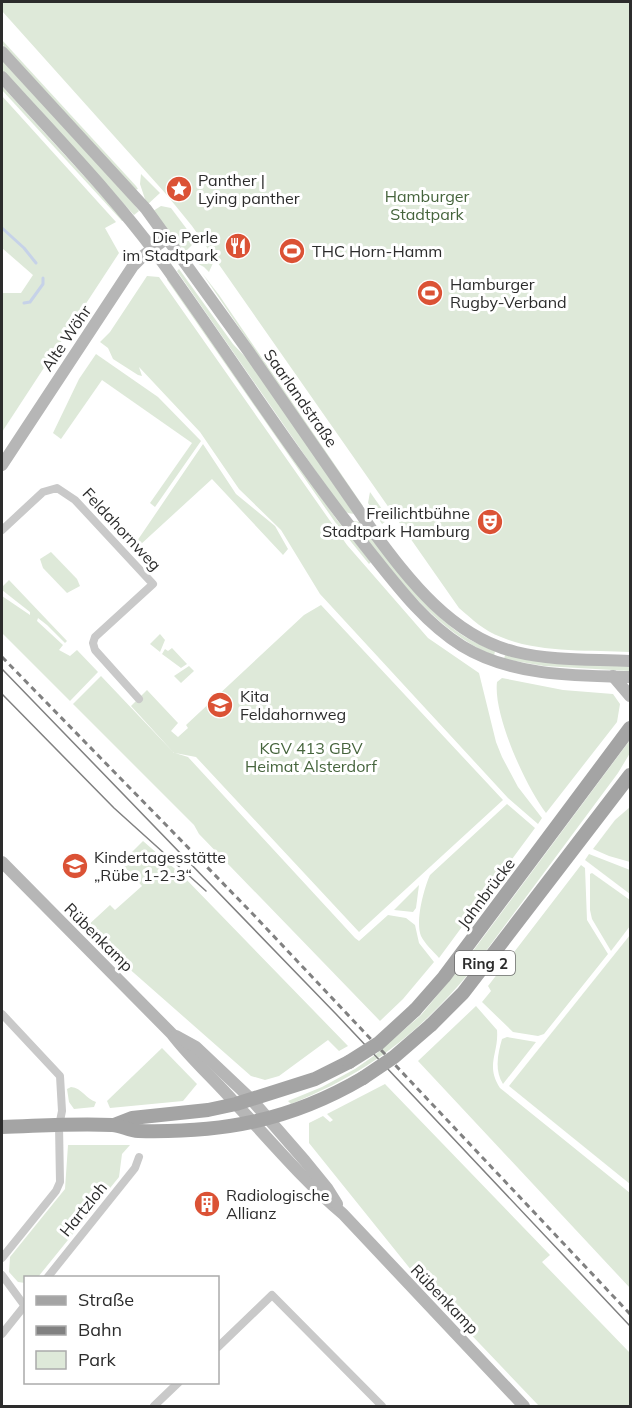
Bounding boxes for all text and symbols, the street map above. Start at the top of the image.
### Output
place label: Panther | Lying panther [198,170,300,208]
place icon: Panther | Lying panther [164,174,194,204]
park label: Hamburger Stadtpark [385,186,469,224]
place label: Die Perle im Stadtpark [122,227,219,265]
restaurant icon: Die Perle im Stadtpark [223,231,253,261]
sports icon: THC Horn-Hamm [277,236,307,266]
place label: THC Horn-Hamm [312,241,442,261]
place label: Hamburger Rugby-Verband [450,274,567,312]
sports icon: Hamburger Rugby-Verband [415,278,445,308]
street label: Alte Wöhr [37,301,95,375]
street label: Saarlandstraße [260,345,342,451]
street label: Feldahornweg [78,483,166,575]
place label: Freilichtbühne Stadtpark Hamburg [322,503,470,541]
theatre icon: Freilichtbühne Stadtpark Hamburg [475,507,505,537]
place label: Kita Feldahornweg [240,686,346,724]
school or university icon: Kita Feldahornweg [205,690,235,720]
park label: KGV 413 GBV Heimat Alsterdorf [245,738,378,776]
place label: Kindertagesstätte „Rübe 1-2-3“ [94,847,226,885]
school or university icon: Kindertagesstätte „Rübe 1-2-3“ [60,851,90,881]
street label: Jahnbrücke [453,854,519,932]
street label: Rübenkamp [60,898,138,976]
road number: Ring 2 [455,951,515,975]
street label: Hartzloh [55,1178,111,1240]
place label: Radiologische Allianz [226,1185,330,1223]
building icon: Radiologische Allianz [192,1189,222,1219]
street label: Rübenkamp [407,1260,483,1338]
legend [24,1276,219,1384]
text: Straße [78,1288,134,1311]
text: Bahn [78,1318,122,1341]
text: Park [78,1348,117,1371]

